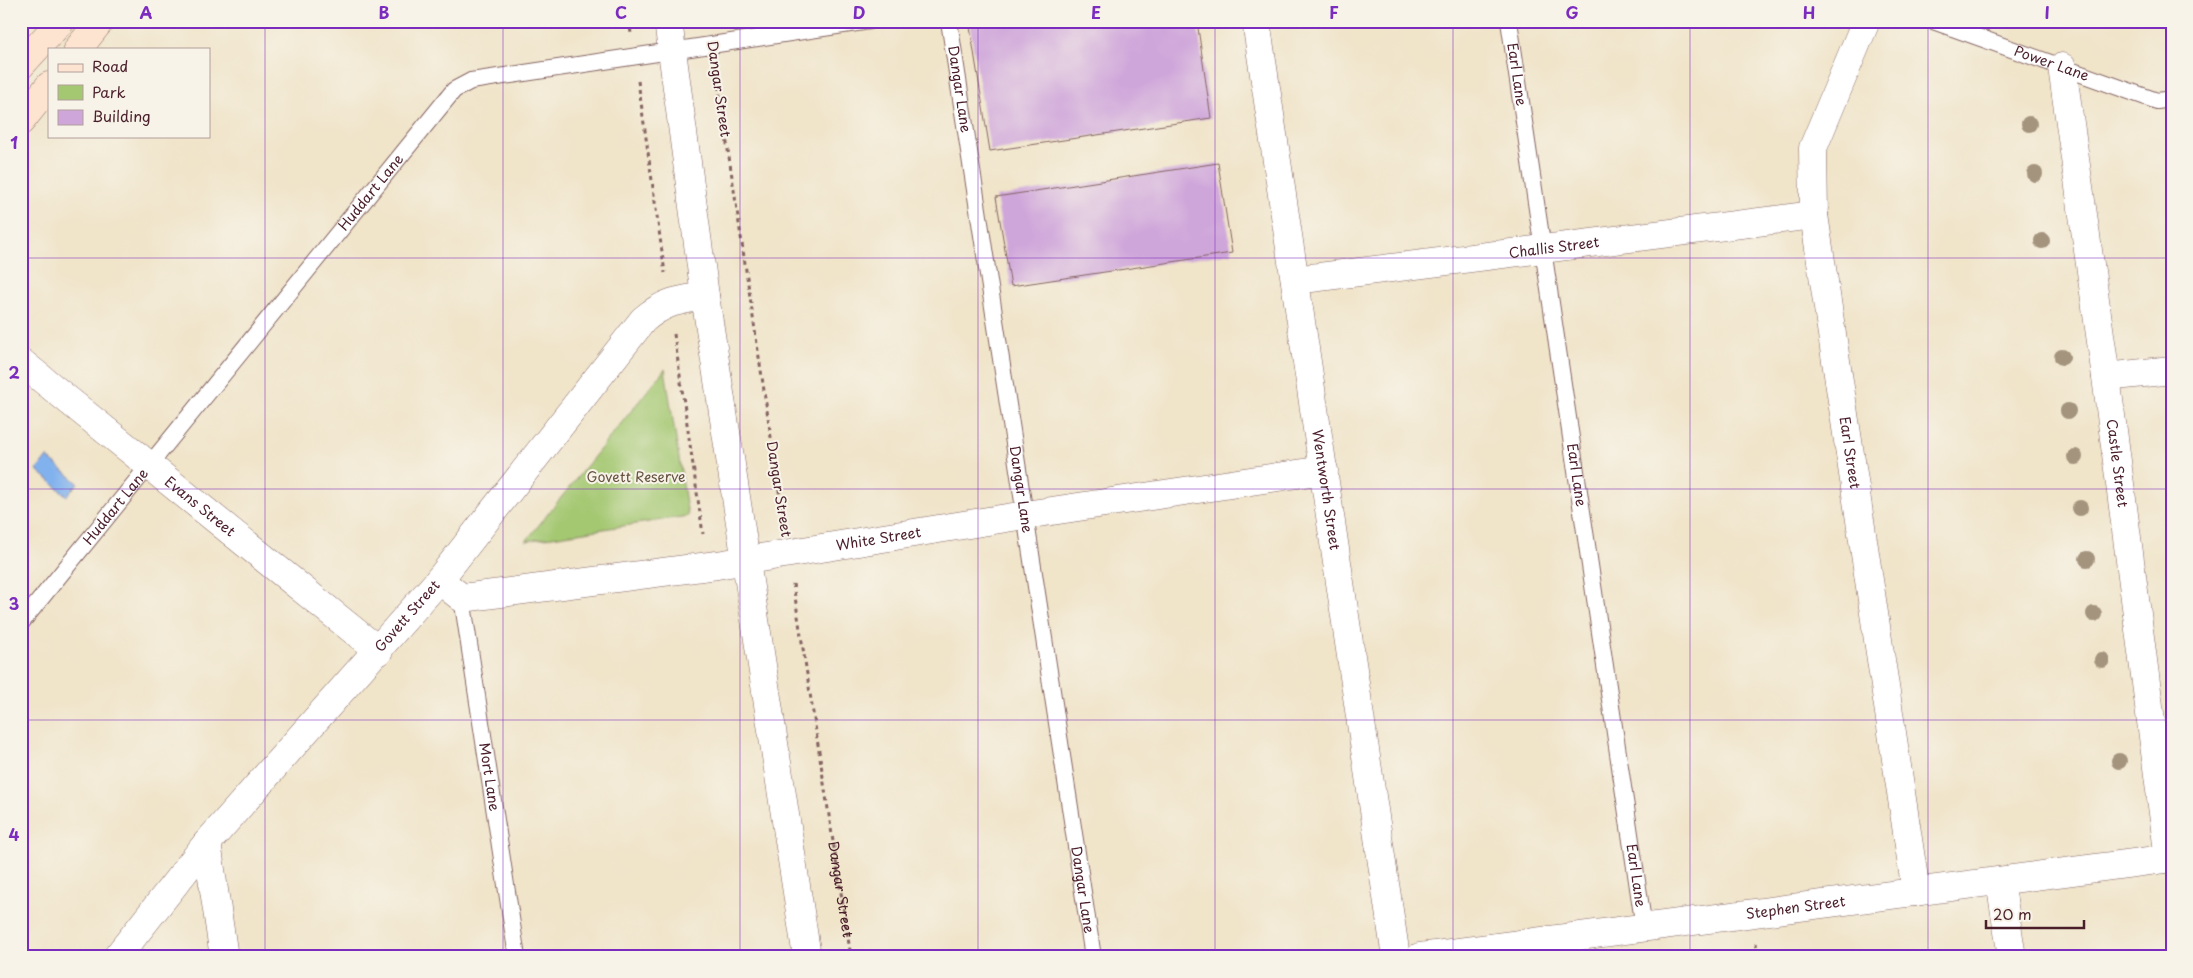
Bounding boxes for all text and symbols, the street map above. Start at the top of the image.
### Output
text: A [140,0,153,24]
text: B [379,0,390,24]
text: C [615,0,627,24]
text: D [853,0,865,24]
text: E [1091,0,1101,24]
text: F [1329,0,1339,24]
text: G [1565,0,1579,24]
text: H [1803,0,1815,24]
text: I [2044,0,2050,24]
street label: Dangar Street [702,39,737,139]
street label: Power Lane [2011,40,2092,86]
street label: Earl Lane [1502,41,1533,107]
street label: Dangar Lane [943,44,977,134]
legend [48,48,210,138]
text: Road [92,54,128,77]
text: Park [92,80,126,103]
text: Building [92,104,151,127]
text: 1 [10,130,18,154]
street label: Huddart Lane [333,149,408,235]
street label: Challis Street [1508,231,1601,263]
text: 2 [8,360,20,384]
street label: Earl Street [1835,415,1866,490]
street label: Castle Street [2102,418,2134,509]
street label: Wentworth Street [1307,428,1346,552]
street label: Dangar Street [762,439,797,539]
street label: Earl Lane [1562,442,1592,508]
street label: Dangar Lane [1005,444,1039,535]
street label: Huddart Lane [78,463,153,549]
park label: Govett Reserve [586,466,686,487]
street label: Evans Street [160,471,240,541]
street label: White Street [834,521,923,556]
street label: Govett Street [369,575,445,656]
text: 3 [9,591,19,615]
street label: Mort Lane [474,741,506,813]
text: 4 [9,822,20,846]
street label: Dangar Street [823,840,859,939]
street label: Earl Lane [1622,842,1652,909]
street label: Dangar Lane [1066,845,1100,935]
street label: Stephen Street [1745,890,1847,924]
scale bar [1986,898,2083,930]
text: 20 m [1993,902,2032,925]

